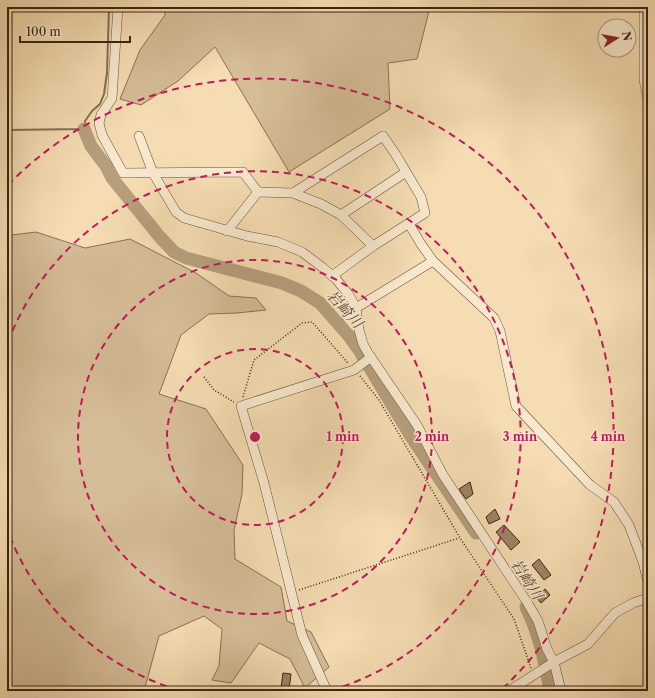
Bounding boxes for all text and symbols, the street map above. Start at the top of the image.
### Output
scale bar [20,18,130,44]
north arrow [597,18,637,58]
text: 100 m [26,24,61,39]
text: N [619,30,635,43]
water label: 岩崎川 [323,286,369,333]
text: 1 min [327,429,360,444]
text: 2 min [415,429,450,444]
text: 3 min [503,429,538,444]
text: 4 min [591,429,626,444]
centre of rings [248,430,262,444]
water label: 岩崎川 [507,555,548,605]

